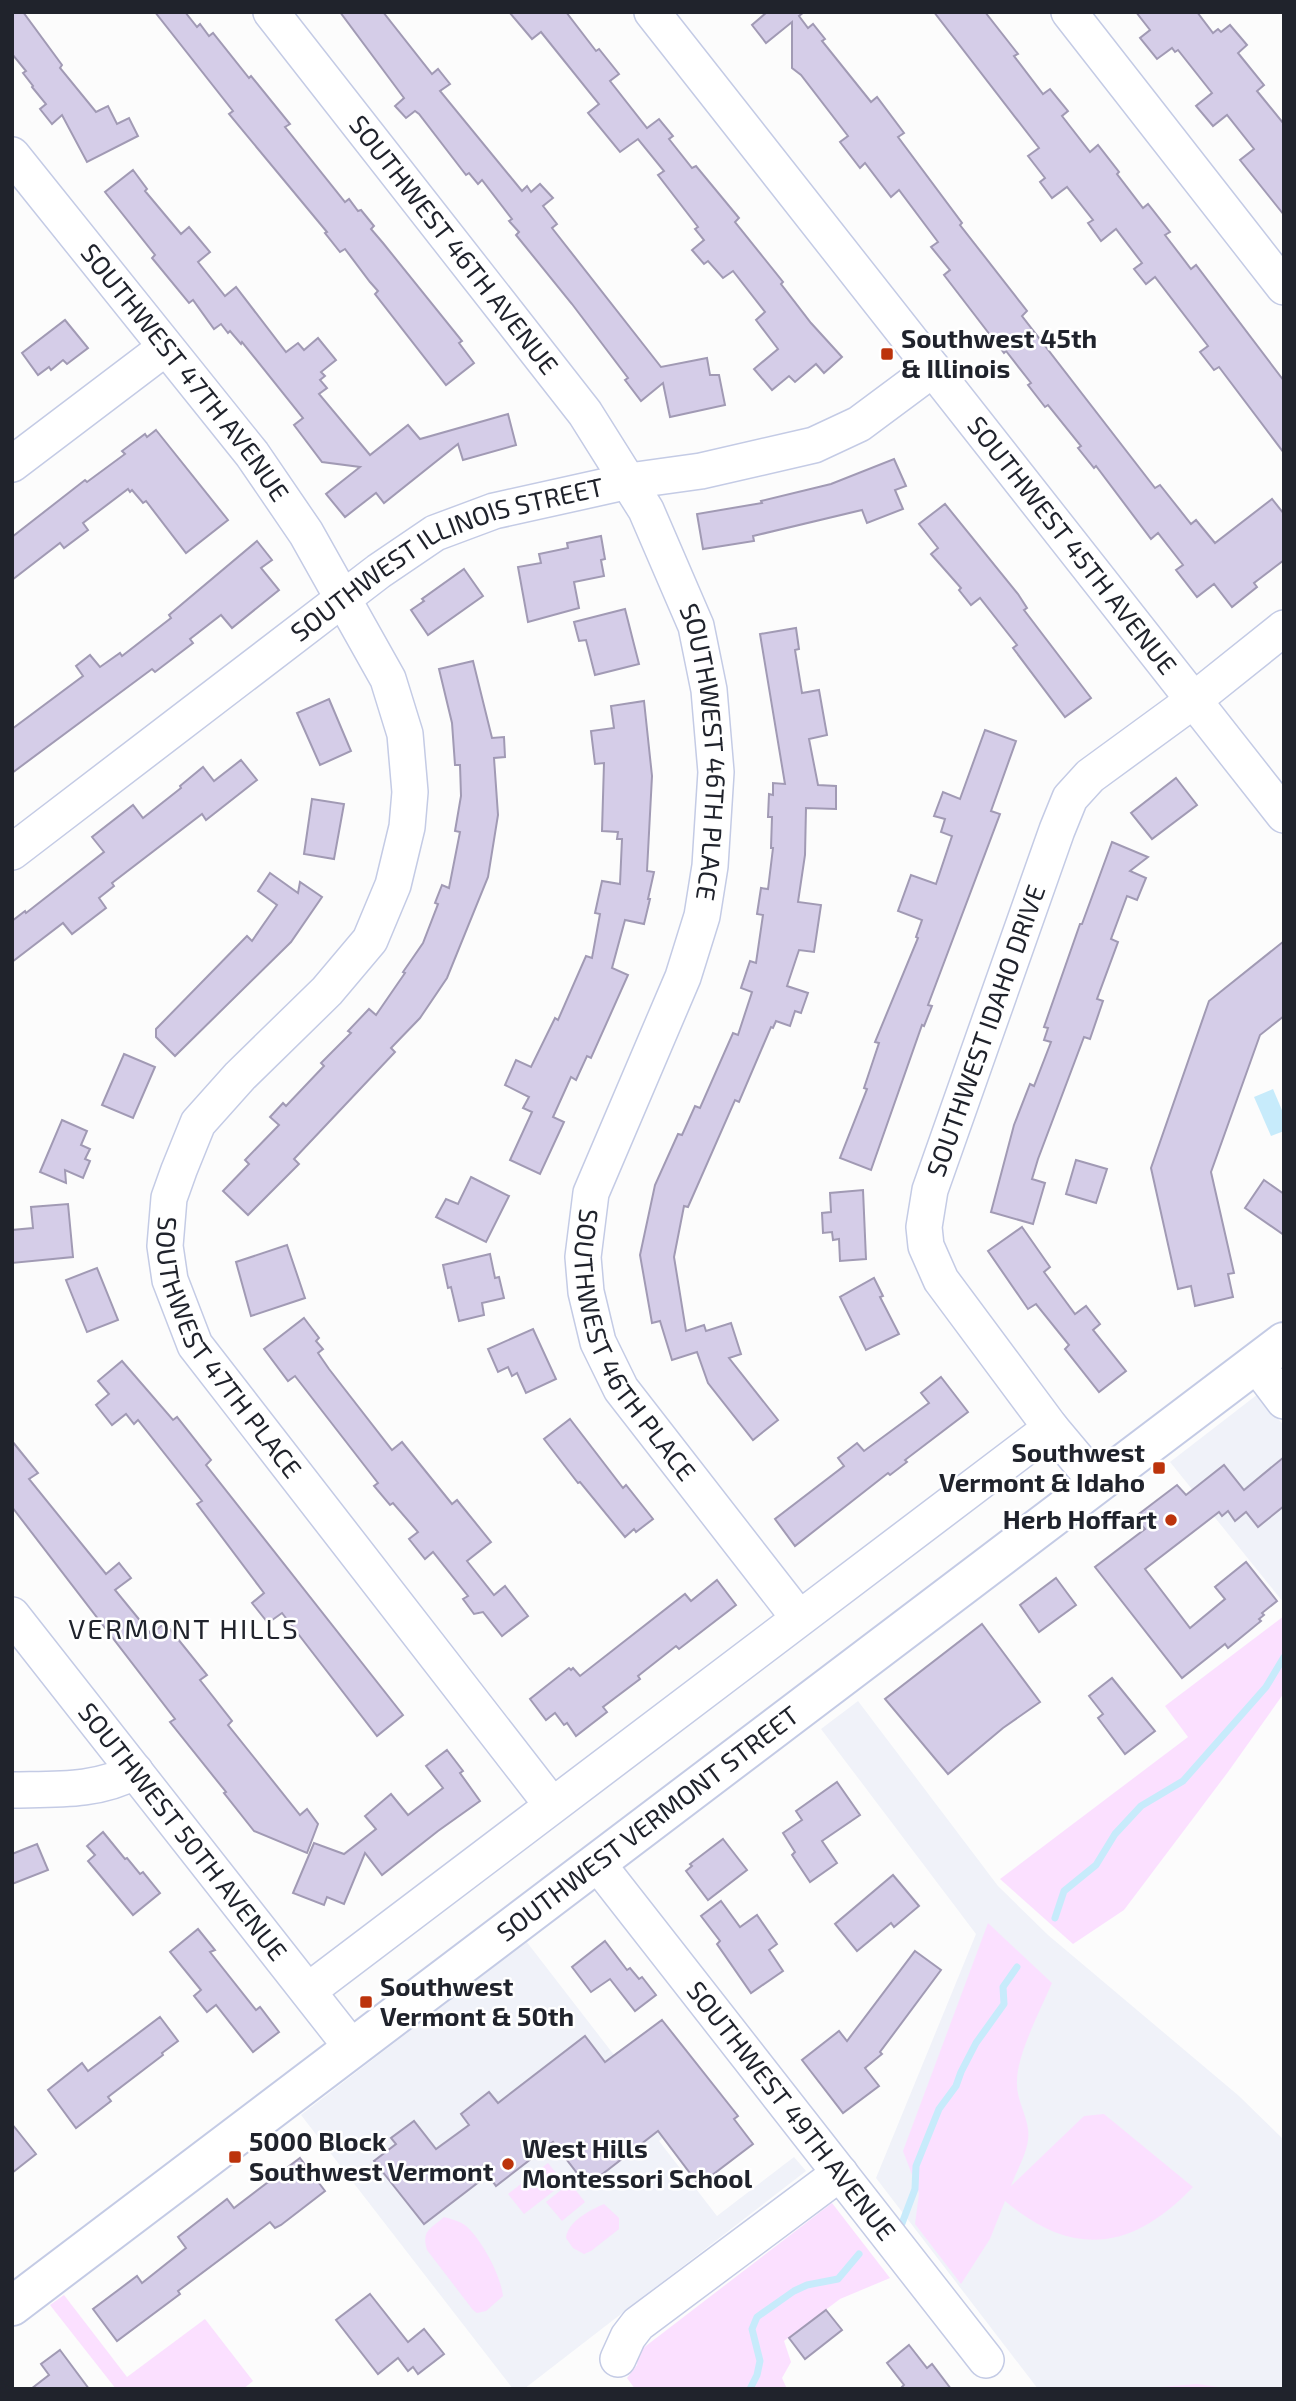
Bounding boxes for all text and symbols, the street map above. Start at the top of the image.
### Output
street label: SOUTHWEST 46TH AVENUE [344,108,566,380]
street label: SOUTHWEST 47TH AVENUE [75,237,297,506]
place label: Southwest 45th & Illinois [901,322,1097,383]
marker: Southwest 45th & Illinois [879,346,895,362]
street label: SOUTHWEST 45TH AVENUE [962,410,1184,680]
street label: SOUTHWEST ILLINOIS STREET [284,470,606,647]
street label: SOUTHWEST 46TH PLACE [674,598,733,903]
street label: SOUTHWEST IDAHO DRIVE [919,880,1050,1180]
street label: SOUTHWEST 46TH PLACE [569,1207,703,1486]
street label: SOUTHWEST 47TH PLACE [151,1215,309,1483]
place label: Southwest Vermont & Idaho [939,1436,1145,1497]
marker: Southwest Vermont & Idaho [1151,1460,1167,1476]
place label: Herb Hoffart [1003,1503,1157,1534]
marker: Herb Hoffart [1163,1512,1179,1528]
district label: VERMONT HILLS [68,1611,300,1645]
street label: SOUTHWEST 50TH AVENUE [73,1696,294,1966]
street label: SOUTHWEST VERMONT STREET [490,1699,804,1947]
place label: Southwest Vermont & 50th [380,1970,574,2031]
street label: SOUTHWEST 49TH AVENUE [681,1974,903,2246]
marker: Southwest Vermont & 50th [358,1994,374,2010]
place label: 5000 Block Southwest Vermont [249,2125,494,2186]
place label: West Hills Montessori School [522,2132,753,2193]
marker: 5000 Block Southwest Vermont [227,2149,243,2165]
marker: West Hills Montessori School [500,2156,516,2172]

